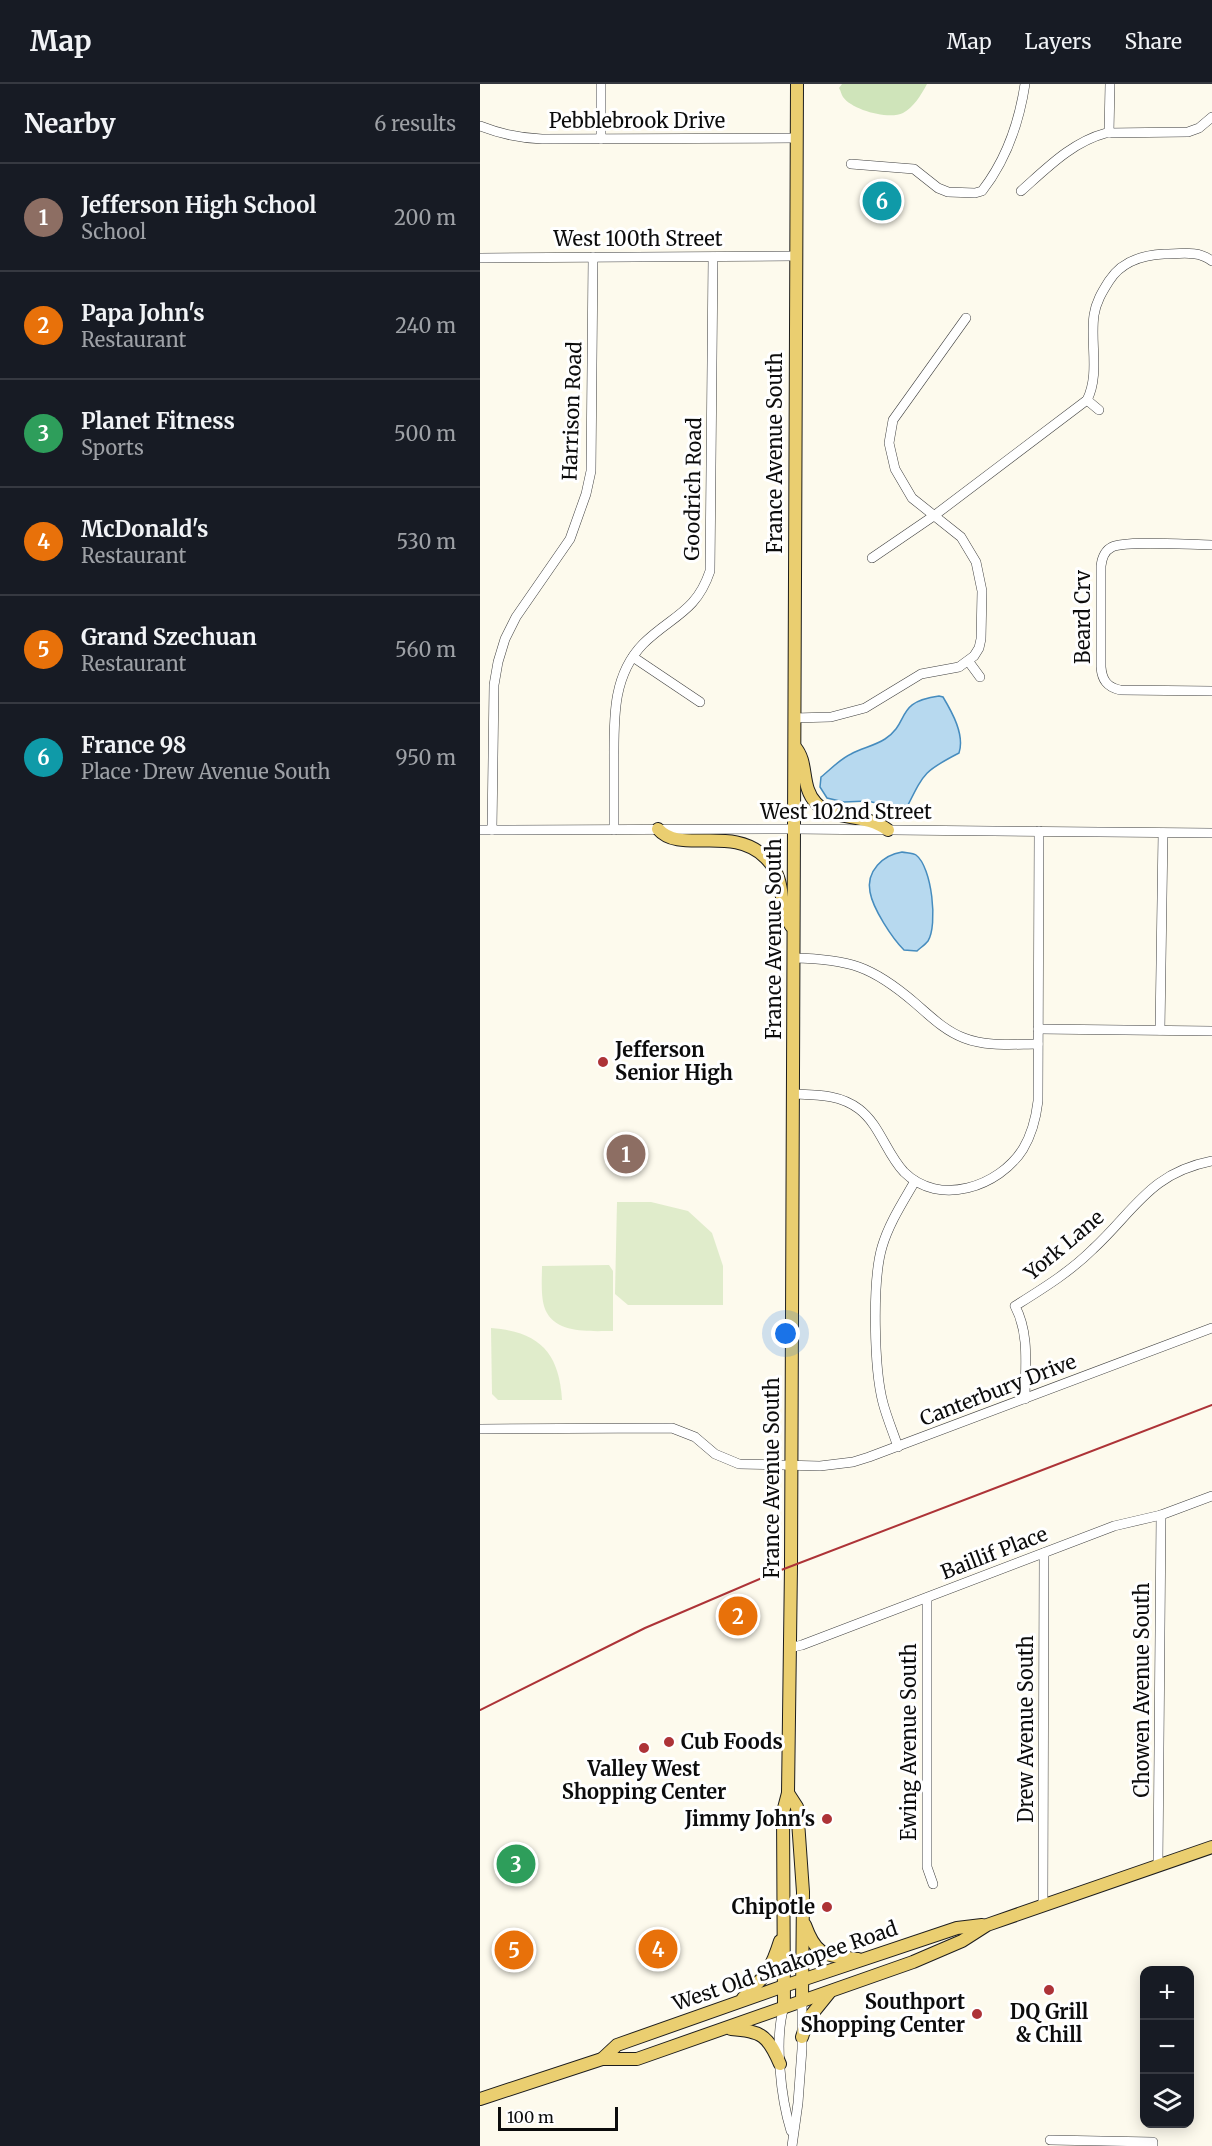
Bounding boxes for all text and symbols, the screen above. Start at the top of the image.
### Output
text: Map [30,23,92,59]
text: Map [947,28,992,55]
text: Layers [1025,28,1092,55]
text: Share [1125,28,1182,55]
text: Nearby [24,107,116,140]
street label: Pebblebrook Drive [549,108,725,133]
text: 6 results [374,111,456,136]
pin: 6 [862,178,902,224]
text: Jefferson High School [81,191,316,219]
text: 1 [39,205,48,230]
text: 200 m [394,205,456,230]
text: School [81,219,146,244]
street label: West 100th Street [552,226,723,251]
text: Papa John's [81,299,205,327]
text: 2 [38,313,49,338]
text: 240 m [395,313,456,338]
text: Restaurant [81,327,186,352]
street label: Harrison Road [557,341,586,481]
street label: France Avenue South [762,352,787,554]
text: Planet Fitness [81,407,235,435]
street label: Goodrich Road [679,417,706,561]
text: 3 [38,421,49,446]
text: 500 m [394,421,456,446]
text: Sports [81,435,144,460]
text: McDonald's [81,515,208,543]
text: 4 [37,529,50,554]
text: 530 m [397,529,456,554]
text: Restaurant [81,543,186,568]
street label: Beard Crv [1070,569,1095,664]
text: Grand Szechuan [81,623,257,651]
text: 5 [38,637,49,662]
text: 560 m [395,637,456,662]
text: Restaurant [81,651,186,676]
text: France 98 [81,731,186,759]
text: 6 [37,745,50,770]
text: 950 m [396,745,456,770]
text: Place · Drew Avenue South [81,759,330,784]
street label: West 102nd Street [759,799,932,824]
street label: France Avenue South [761,838,786,1040]
place label: Jefferson Senior High [614,1037,734,1085]
marker: Jefferson Senior High [596,1055,610,1069]
pin: 1 [606,1132,646,1176]
street label: York Lane [1018,1204,1109,1286]
your location [771,1319,800,1348]
street label: Canterbury Drive [916,1348,1080,1431]
street label: France Avenue South [759,1377,784,1579]
street label: Baillif Place [937,1521,1051,1584]
street label: Chowen Avenue South [1129,1582,1154,1798]
pin: 2 [718,1594,758,1639]
street label: Drew Avenue South [1013,1635,1038,1823]
street label: Ewing Avenue South [896,1643,921,1841]
place label: Cub Foods [681,1729,783,1754]
marker: Cub Foods [662,1735,676,1749]
marker: Valley West Shopping Center [637,1741,651,1755]
place label: Valley West Shopping Center [562,1756,726,1804]
place label: Jimmy John's [684,1806,815,1831]
marker: Jimmy John's [820,1812,834,1826]
pin: 3 [496,1842,536,1886]
place label: Chipotle [732,1894,815,1919]
marker: Chipotle [820,1900,834,1914]
street label: West Old Shakopee Road [668,1915,901,2016]
pin: 4 [638,1926,678,1972]
pin: 5 [495,1928,534,1972]
map controls [1140,1966,1194,2128]
button: + [1140,1966,1194,2020]
marker: DQ Grill & Chill [1042,1983,1056,1997]
place label: Southport Shopping Center [800,1989,965,2037]
place label: DQ Grill & Chill [1010,1999,1089,2047]
marker: Southport Shopping Center [970,2007,984,2021]
button: − [1140,2020,1194,2074]
button: layers [1140,2074,1194,2128]
scale bar [498,2104,618,2132]
text: 100 m [507,2107,554,2127]

